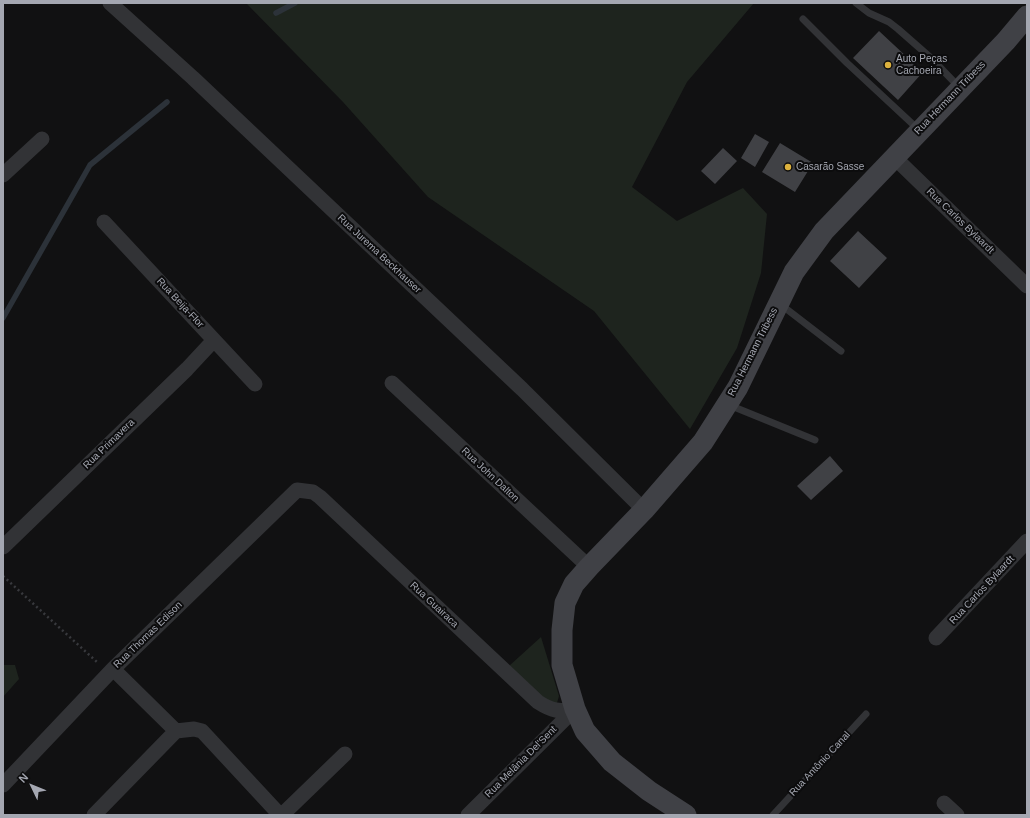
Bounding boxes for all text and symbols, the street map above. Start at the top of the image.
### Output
place label: Auto Peças Cachoeira [896,53,947,76]
street label: Rua Hermann Tribess [912,59,988,137]
marker: Auto Peças Cachoeira [883,60,893,70]
place label: Casarão Sasse [796,161,864,173]
marker: Casarão Sasse [783,162,793,172]
street label: Rua Carlos Bylaardt [924,186,996,256]
street label: Rua Jurema Beckhauser [335,212,423,296]
street label: Rua Beija-Flor [154,276,206,330]
street label: Rua Hermann Tribess [726,306,780,398]
street label: Rua Primavera [81,417,137,471]
street label: Rua John Dalton [459,445,521,505]
street label: Rua Carlos Bylaardt [947,553,1017,627]
street label: Rua Guairaca [407,580,461,630]
street label: Rua Thomas Edison [111,599,185,671]
street label: Rua Melânia Del'Sent [483,724,559,800]
street label: Rua Antônio Canal [787,729,853,799]
north arrow [12,766,52,806]
text: N [16,771,30,785]

